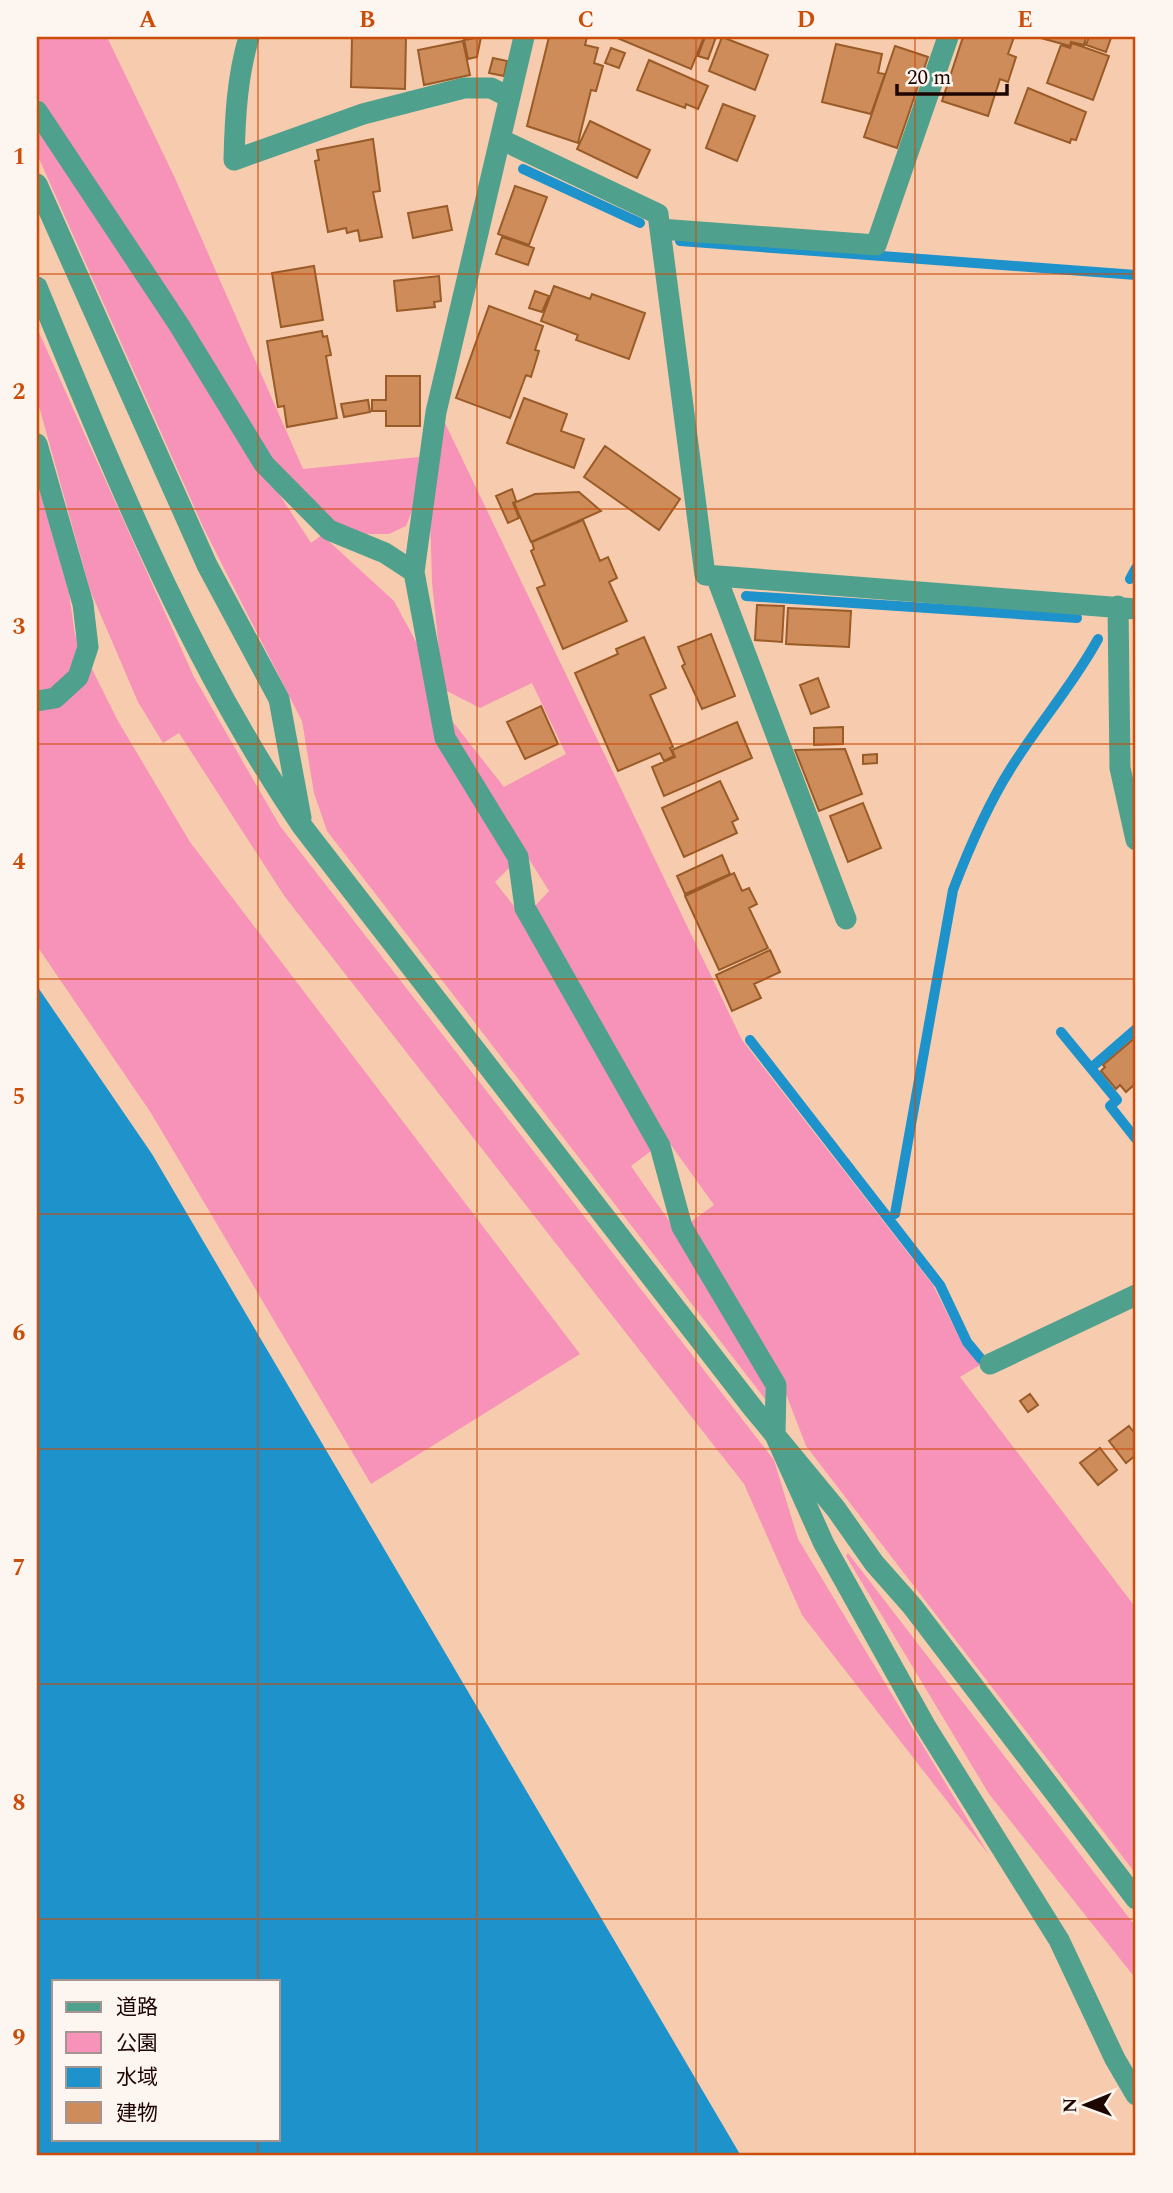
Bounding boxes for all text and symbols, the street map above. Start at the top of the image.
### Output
text: A [139,3,157,38]
text: B [359,3,375,38]
text: C [578,3,594,38]
text: D [797,3,815,38]
text: E [1017,3,1033,38]
scale bar [897,52,1007,96]
text: 20 m [907,62,951,94]
text: 1 [13,140,25,175]
text: 2 [13,375,26,410]
text: 3 [13,610,26,645]
text: 4 [13,845,26,880]
text: 5 [13,1080,25,1115]
text: 6 [13,1316,26,1351]
text: 7 [13,1551,25,1586]
text: 8 [13,1786,25,1821]
legend [52,1980,280,2140]
text: 道路 [116,1992,158,2024]
text: 9 [13,2021,26,2056]
text: 公園 [116,2028,158,2060]
text: 水域 [116,2062,158,2094]
north arrow [1050,2070,1120,2140]
text: N [1056,2097,1085,2113]
text: 建物 [116,2098,158,2130]

